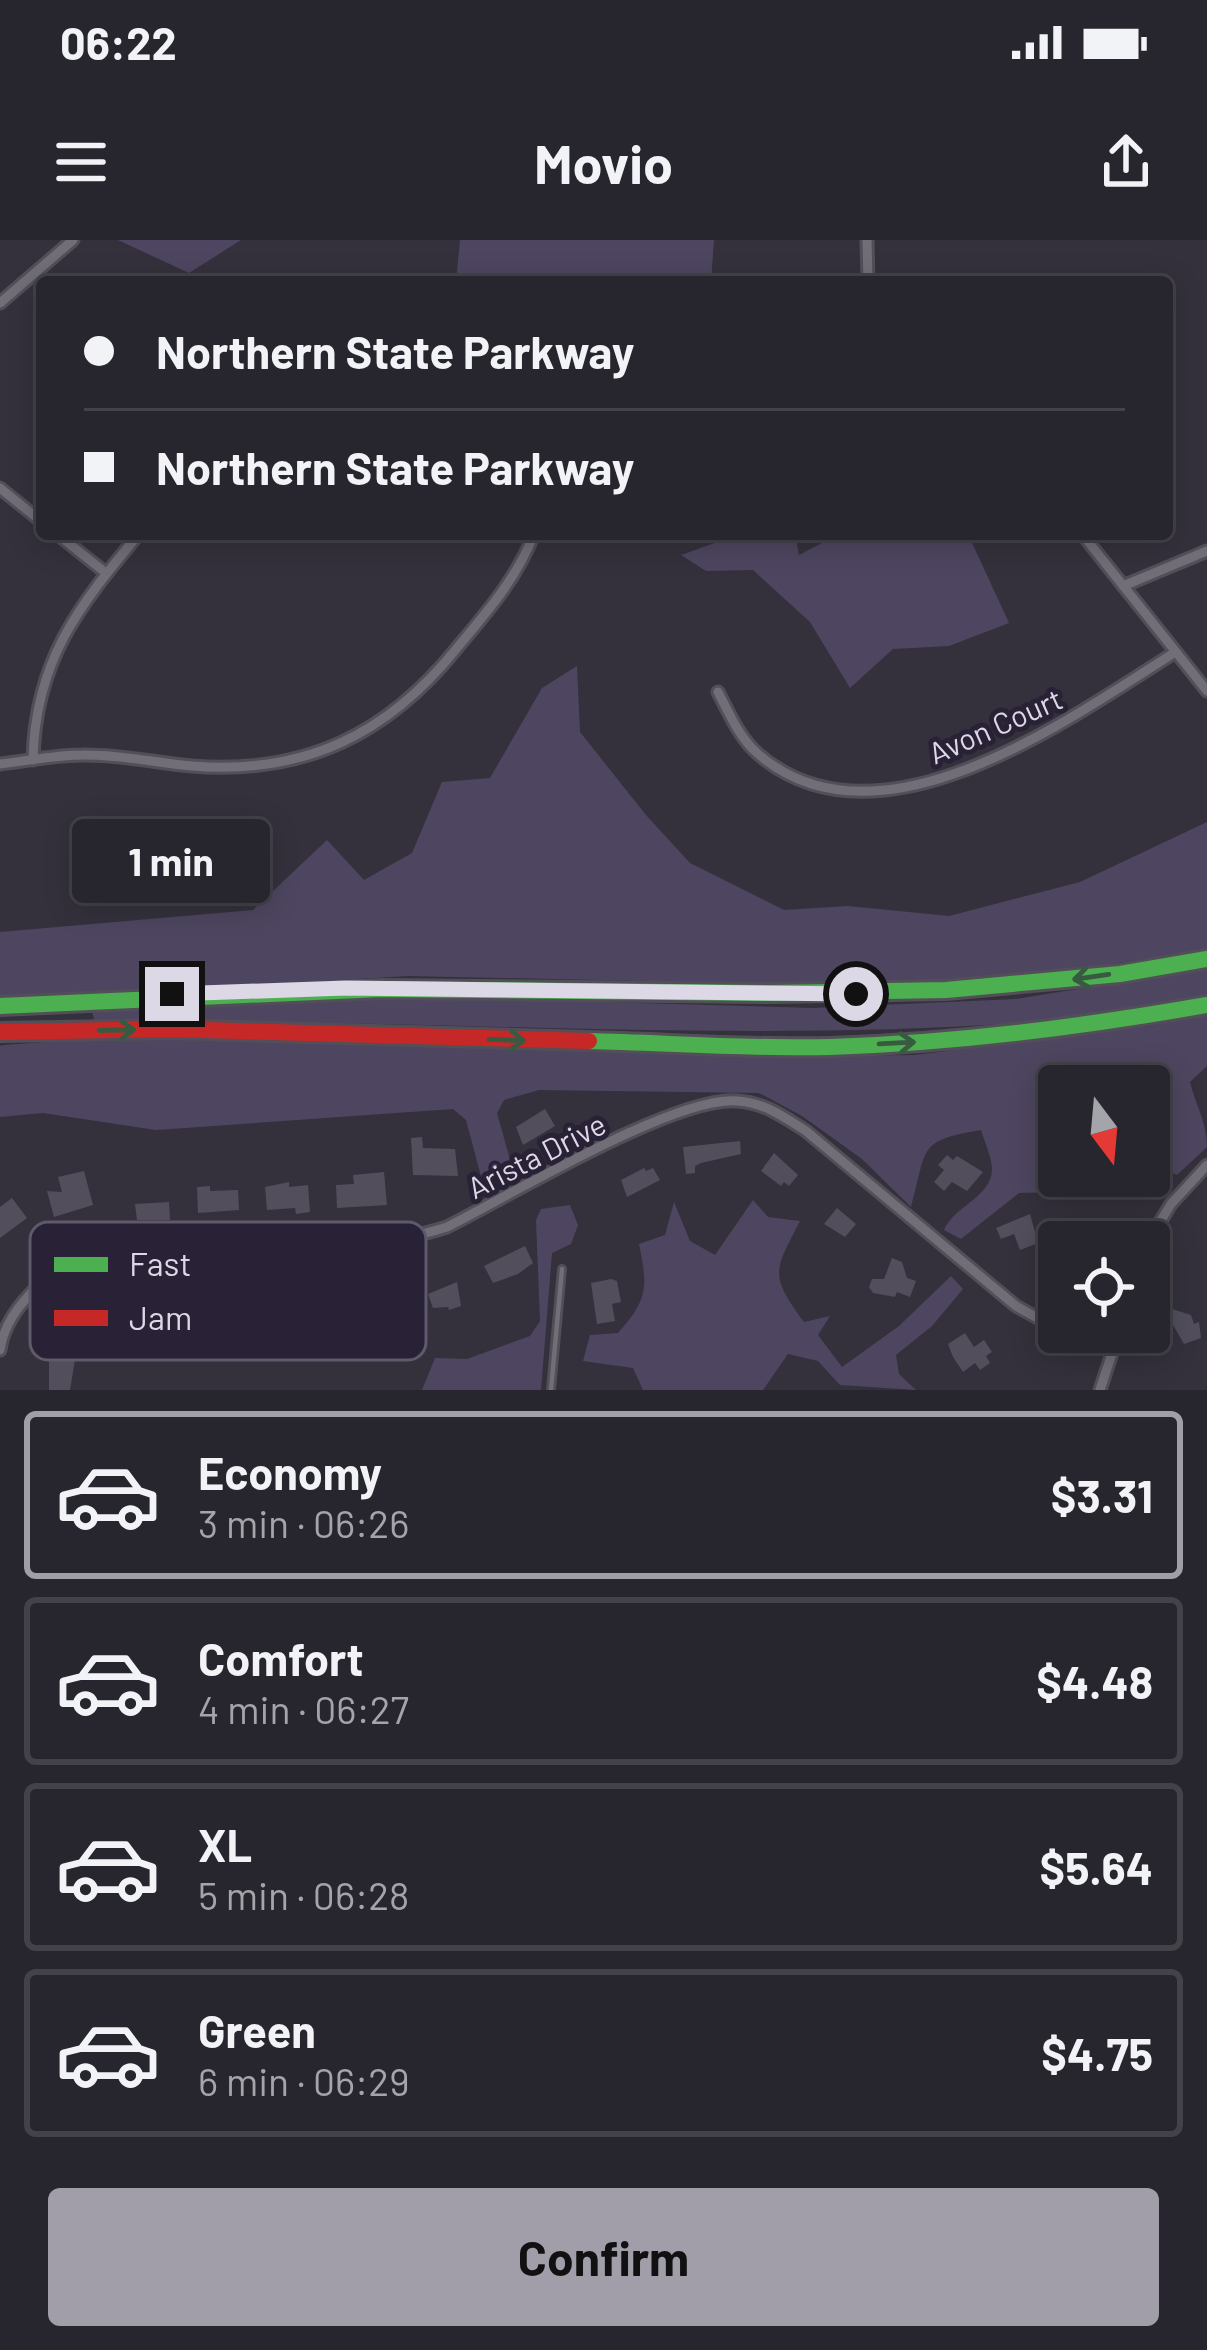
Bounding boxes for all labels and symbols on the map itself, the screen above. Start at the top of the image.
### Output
street label: Avon Court [923,680,1067,770]
callout: 1 min [73,820,271,904]
one-way arrow [1073,966,1112,989]
route end [145,967,199,1021]
route start [829,967,883,1021]
one-way arrow [97,1019,136,1041]
one-way arrow [487,1028,526,1051]
one-way arrow [877,1031,916,1054]
north arrow [1038,1065,1170,1197]
street label: Arista Drive [461,1105,611,1205]
legend [30,1222,426,1360]
text: Fast [129,1243,191,1283]
text: Jam [129,1297,192,1337]

